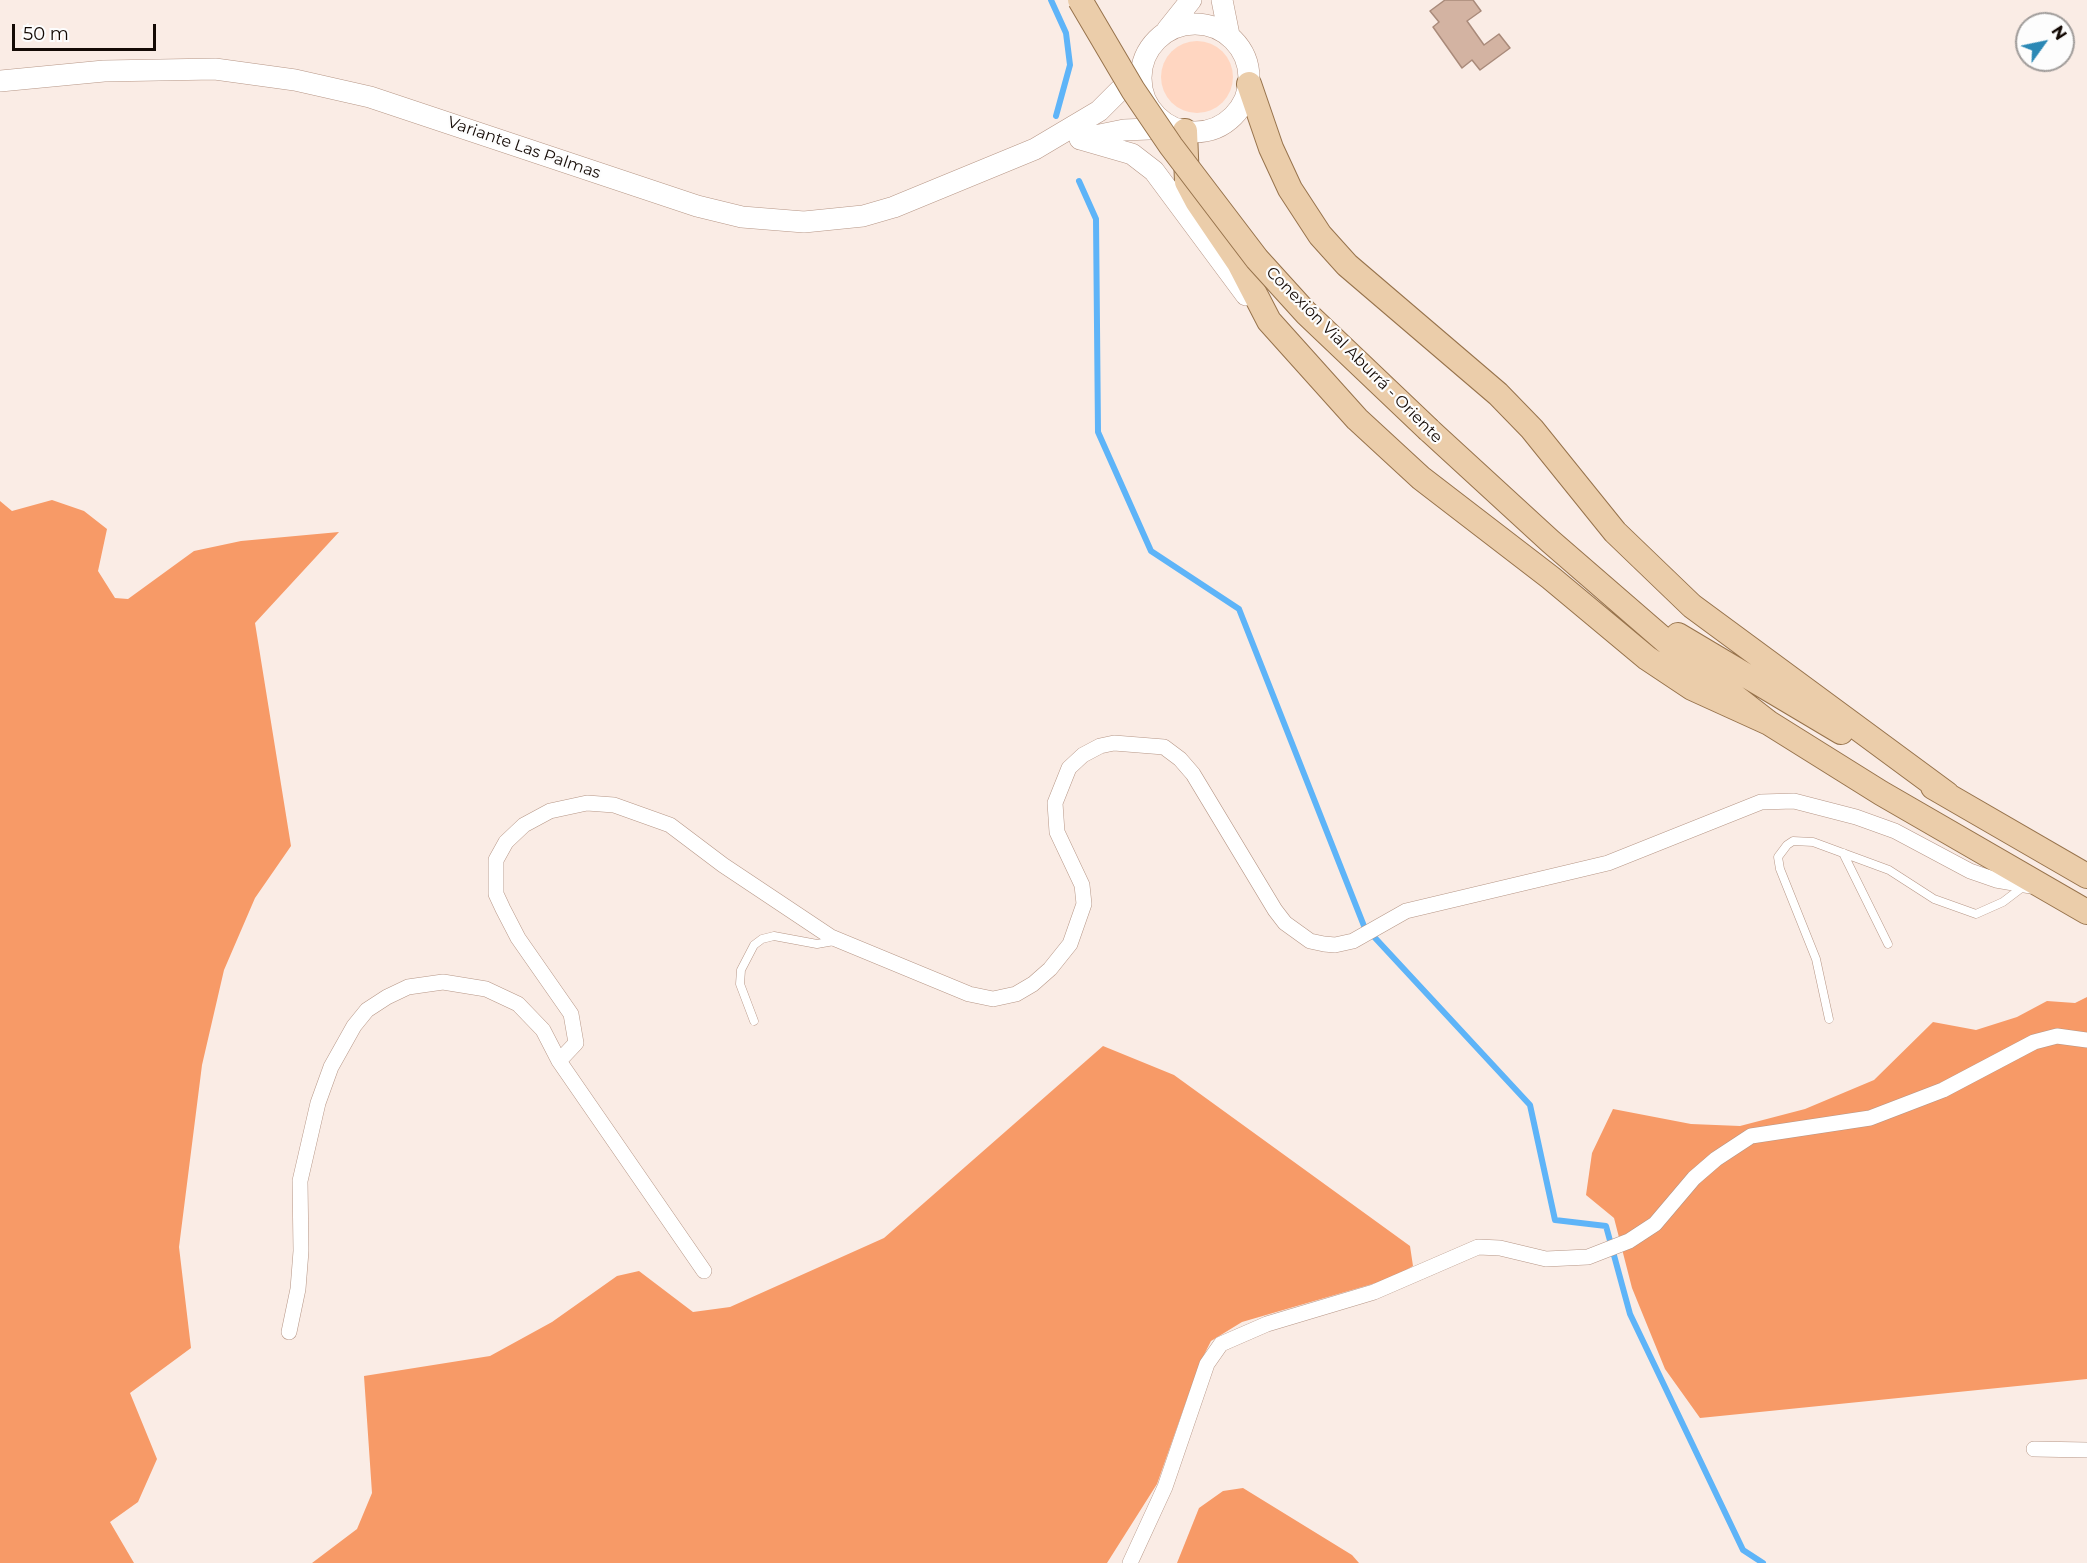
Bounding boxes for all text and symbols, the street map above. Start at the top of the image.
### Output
scale bar [15,12,159,50]
north arrow [2015,12,2075,72]
text: N [2047,22,2070,44]
text: 50 m [23,23,69,45]
street label: Variante Las Palmas [445,113,603,183]
street label: Conexión Vial Aburrá - Oriente [1262,263,1446,447]

